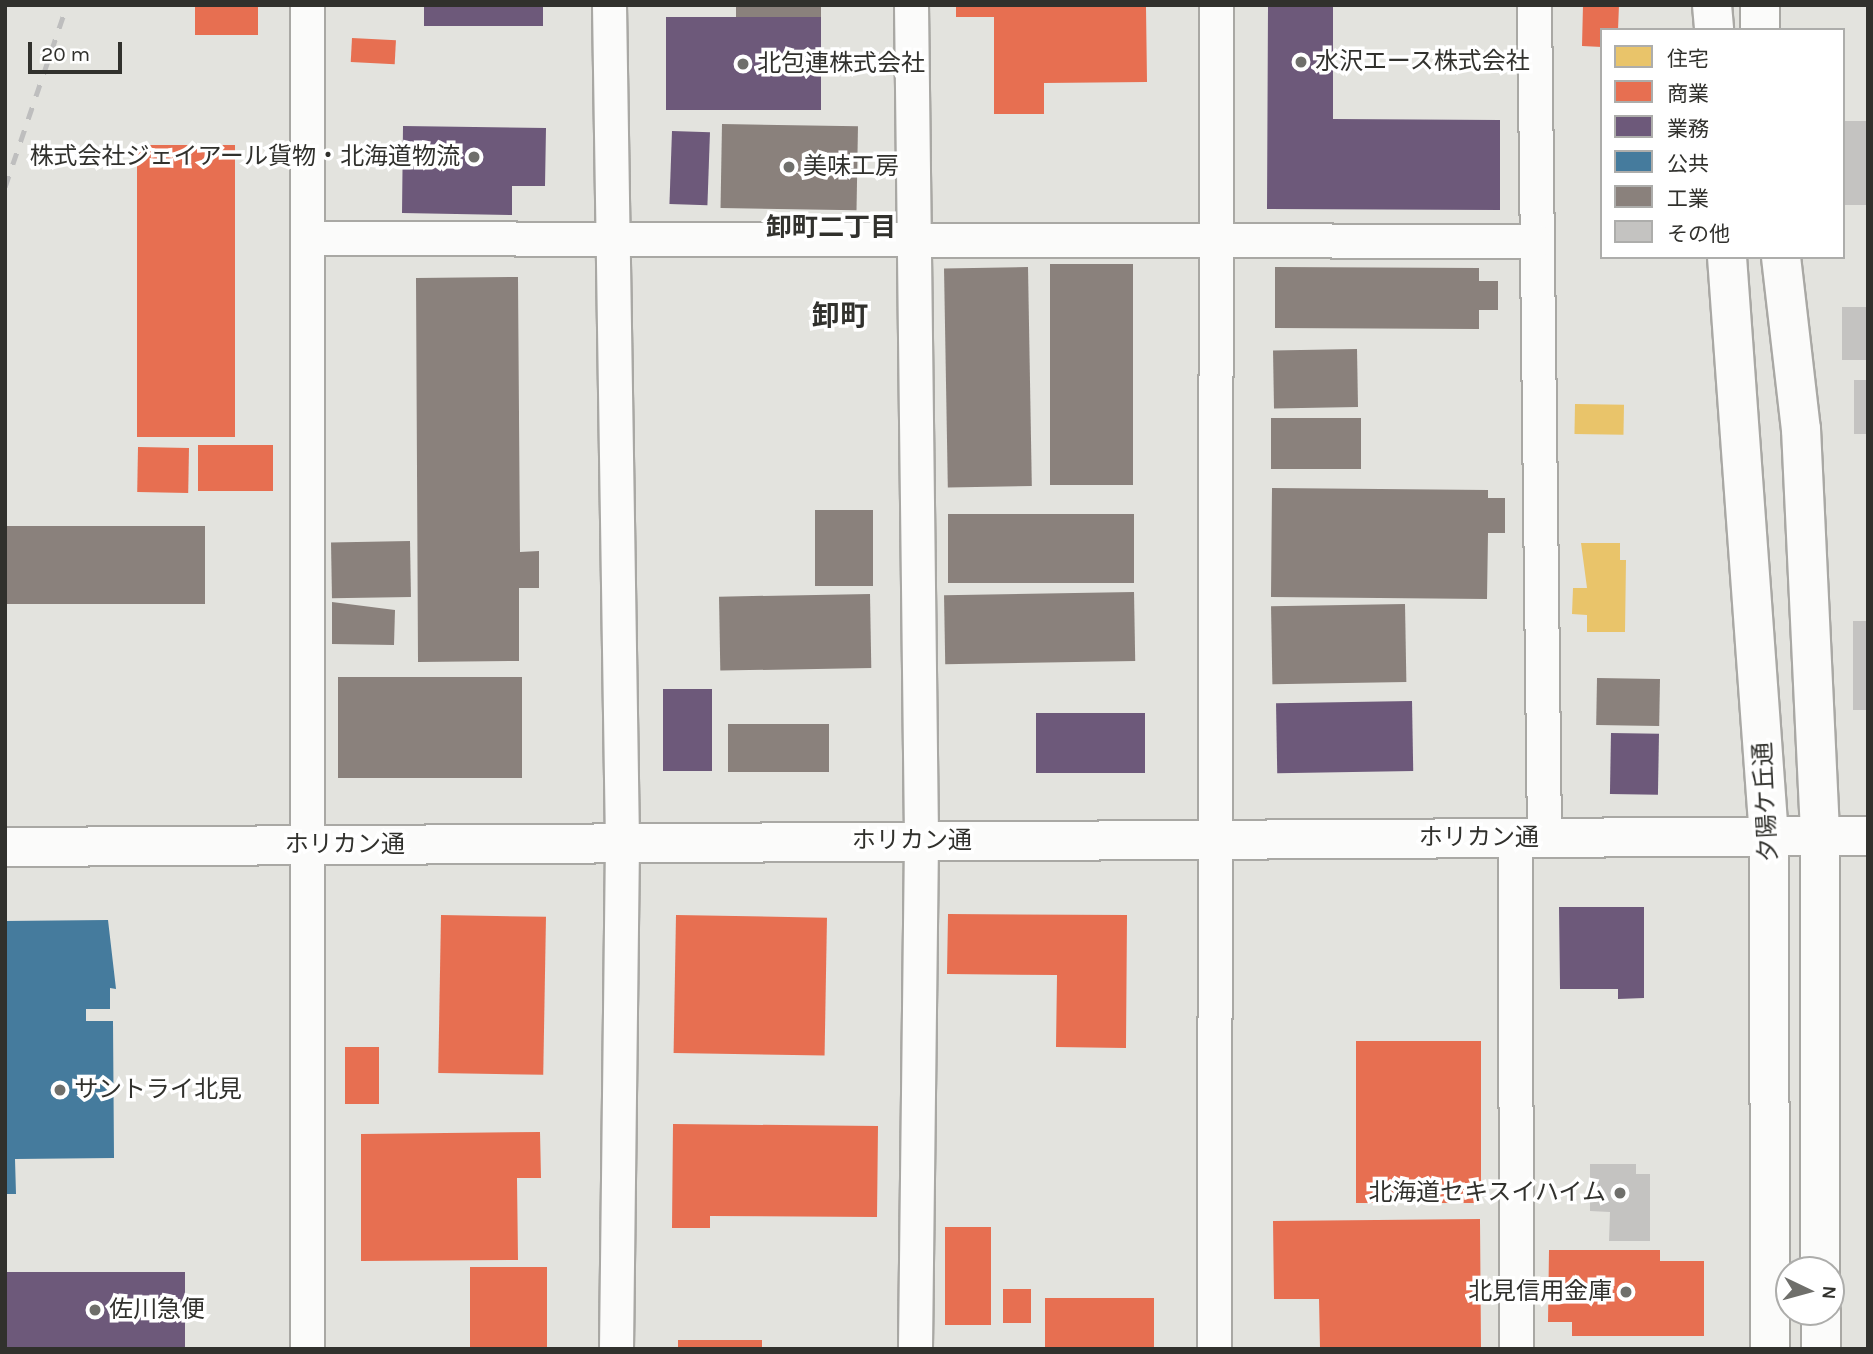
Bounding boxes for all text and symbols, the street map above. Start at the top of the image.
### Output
scale bar [32,28,126,72]
legend [1600,28,1845,259]
text: 20 m [41,42,90,66]
text: 住宅 [1667,47,1709,71]
place label: 水沢エース株式会社 [1315,48,1531,76]
place label: 北包連株式会社 [757,50,925,78]
marker: 水沢エース株式会社 [1293,54,1309,70]
marker: 北包連株式会社 [735,56,751,72]
text: 商業 [1667,82,1709,106]
text: 業務 [1667,117,1709,141]
place label: 株式会社ジェイアール貨物・北海道物流 [29,143,460,171]
marker: 株式会社ジェイアール貨物・北海道物流 [466,149,482,165]
text: 公共 [1667,152,1709,176]
place label: 美味工房 [803,153,899,181]
marker: 美味工房 [781,159,797,175]
text: 工業 [1667,187,1709,211]
district label: 卸町二丁目 [766,212,896,244]
text: その他 [1667,222,1730,246]
district label: 卸町 [812,299,868,333]
street label: 夕陽ケ丘通 [1748,741,1784,863]
street label: ホリカン通 [1419,824,1539,852]
street label: ホリカン通 [852,827,972,855]
street label: ホリカン通 [285,831,405,859]
place label: サントライ北見 [74,1076,242,1104]
marker: サントライ北見 [52,1082,68,1098]
place label: 北海道セキスイハイム [1366,1179,1606,1207]
marker: 北海道セキスイハイム [1612,1185,1628,1201]
north arrow [1775,1256,1845,1326]
place label: 北見信用金庫 [1468,1278,1612,1306]
marker: 北見信用金庫 [1618,1284,1634,1300]
text: N [1817,1285,1840,1300]
place label: 佐川急便 [109,1296,205,1324]
marker: 佐川急便 [87,1302,103,1318]

